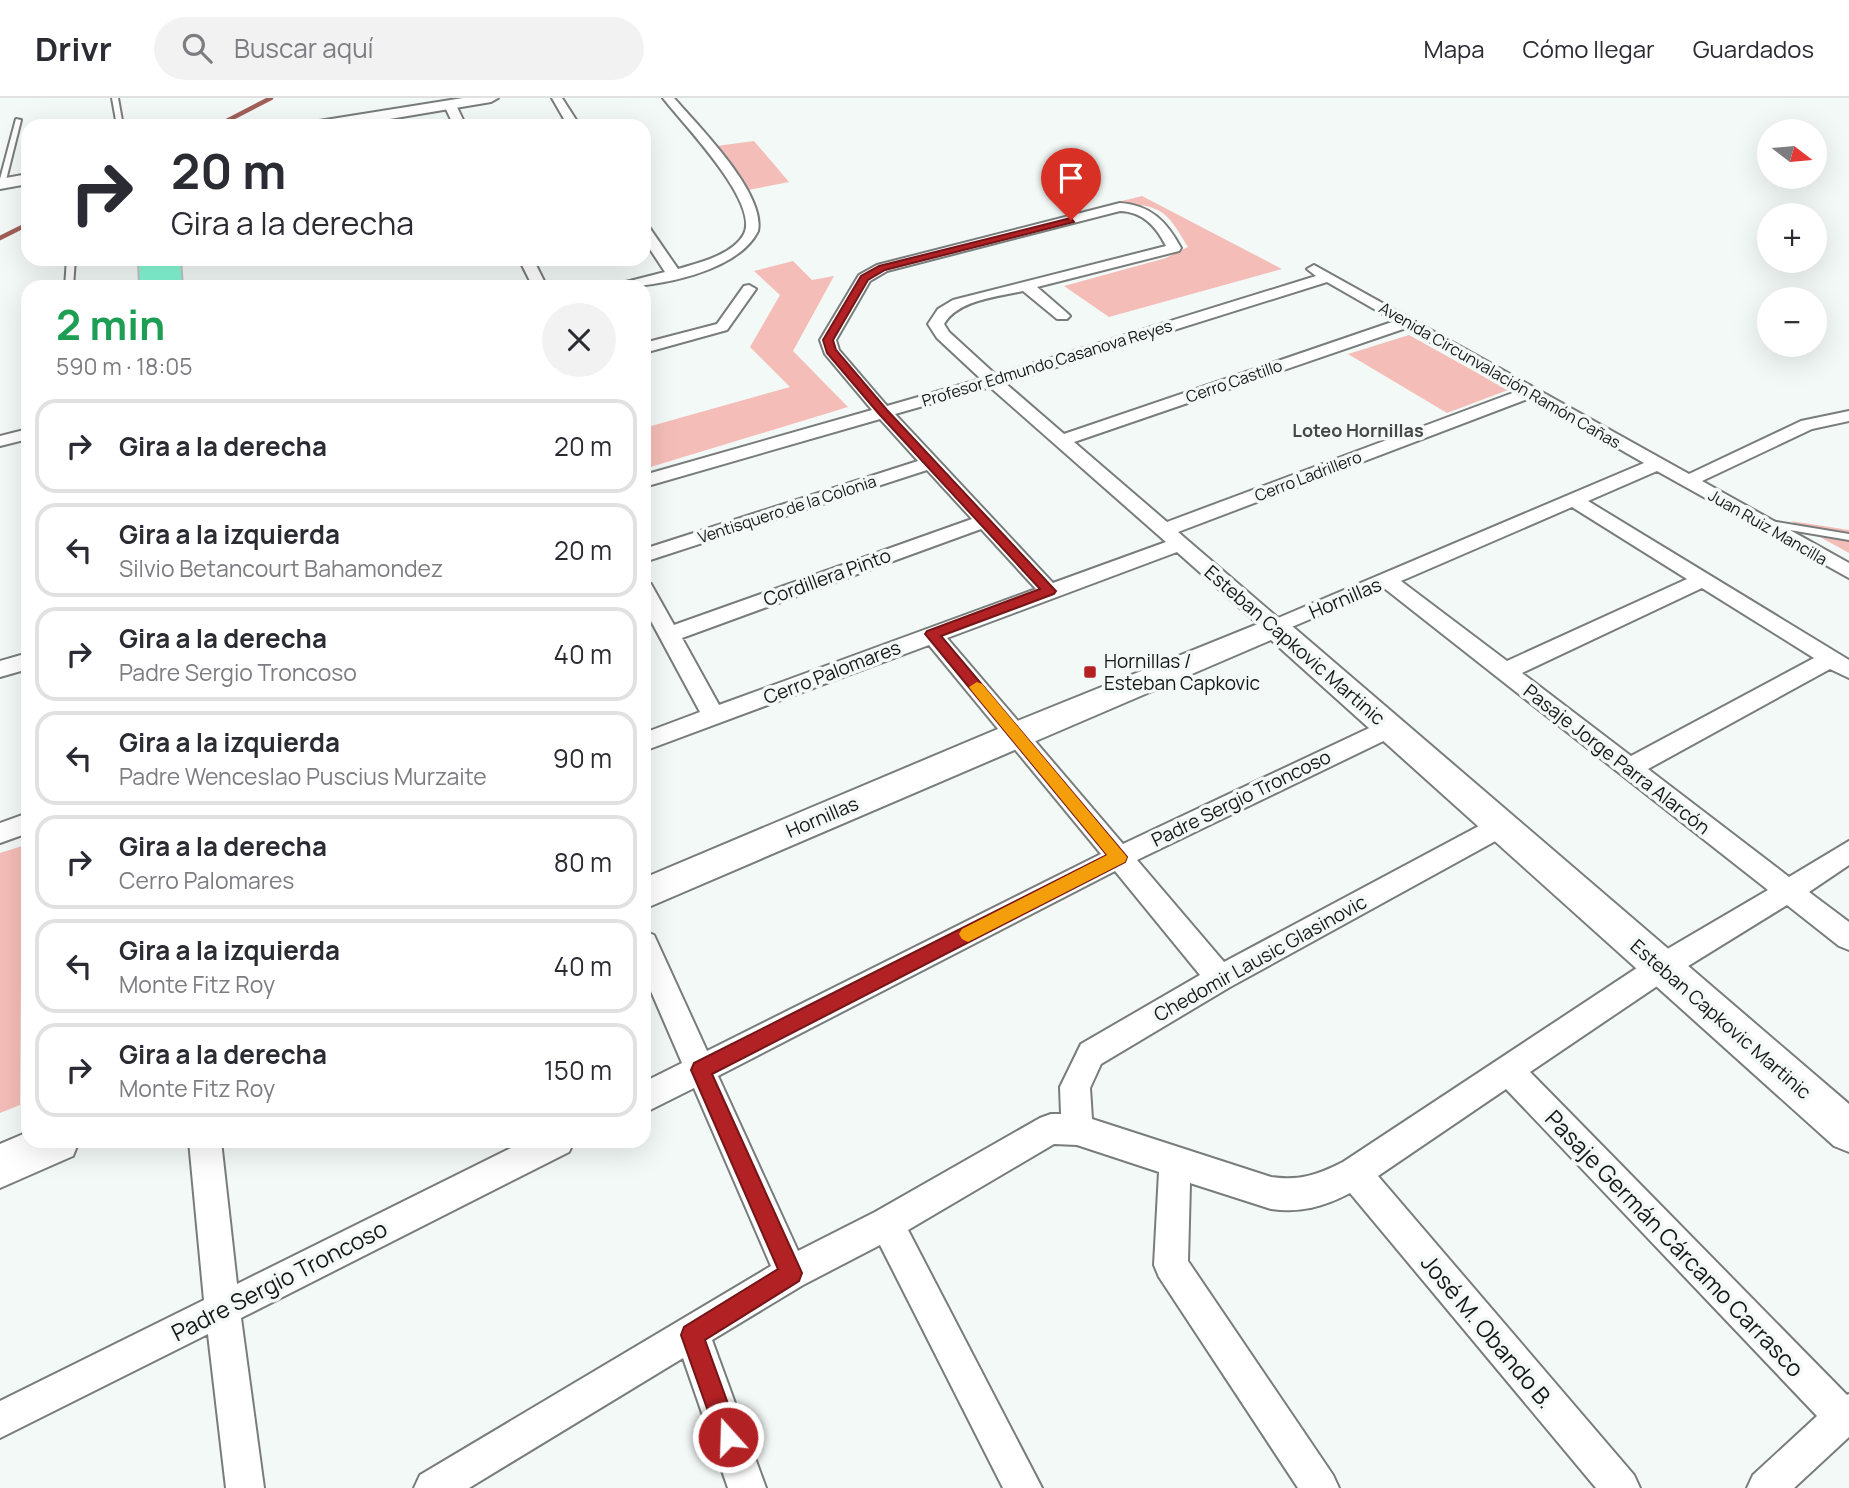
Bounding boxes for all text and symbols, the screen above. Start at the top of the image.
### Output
search box [154,17,644,80]
text: Drivr [35,26,112,71]
icon: search [178,29,216,67]
text: Buscar aquí [234,30,374,66]
text: Mapa [1424,32,1485,65]
text: Cómo llegar [1523,32,1655,65]
text: Guardados [1693,32,1814,65]
north arrow [1757,119,1827,189]
map controls [1757,119,1827,357]
text: 20 m [171,137,286,204]
icon: right [56,147,147,238]
pin [1041,148,1101,220]
icon: arrive [1052,159,1090,197]
text: Gira a la derecha [171,201,414,245]
button: + [1757,203,1827,273]
button: − [1757,287,1827,357]
text: 2 min [56,295,165,353]
street label: Avenida Circunvalación Ramón Cañas [1375,297,1625,453]
button: close [542,303,616,377]
street label: Profesor Edmundo Casanova Reyes [919,314,1175,412]
text: 590 m · 18:05 [56,350,193,382]
street label: Cerro Castillo [1183,354,1285,408]
district label: Loteo Hornillas [1292,418,1424,442]
icon: right [60,427,98,465]
text: Gira a la derecha [119,428,327,464]
text: 20 m [554,428,612,464]
street label: Cerro Ladrillero [1251,446,1365,506]
street label: Ventisquero de la Colonia [695,470,879,548]
street label: Juan Ruiz Mancilla [1704,484,1832,570]
text: Gira a la izquierda [119,516,340,552]
icon: left [60,531,98,569]
text: 20 m [554,532,612,568]
street label: Cordillera Pinto [760,542,894,612]
text: Silvio Betancourt Bahamondez [119,552,443,584]
street label: Esteban Capkovic Martinic [1199,559,1391,731]
street label: Hornillas [1305,571,1385,625]
text: Gira a la derecha [119,620,327,656]
street label: Cerro Palomares [760,634,904,710]
icon: right [60,635,98,673]
text: 40 m [554,636,612,672]
place label: Hornillas / Esteban Capkovic [1104,648,1260,696]
text: Padre Sergio Troncoso [119,656,357,688]
marker: Hornillas / Esteban Capkovic [1082,664,1098,680]
street label: Pasaje Jorge Parra Alarcón [1518,678,1716,840]
text: Gira a la izquierda [119,724,340,760]
icon: left [60,739,98,777]
text: 90 m [553,740,612,776]
street label: Padre Sergio Troncoso [1147,743,1335,853]
text: Padre Wenceslao Puscius Murzaite [119,760,487,792]
street label: Hornillas [782,790,862,844]
text: Gira a la derecha [119,828,327,864]
icon: right [60,843,98,881]
text: 80 m [554,844,612,880]
text: Cerro Palomares [119,864,294,896]
street label: Chedomir Lausic Glasinovic [1149,889,1371,1027]
text: Gira a la izquierda [119,932,340,968]
street label: Esteban Capkovic Martinic [1625,933,1817,1105]
icon: left [60,947,98,985]
text: 40 m [554,948,612,984]
text: Monte Fitz Roy [119,968,275,1000]
text: Gira a la derecha [119,1036,327,1072]
icon: right [60,1051,98,1089]
text: 150 m [544,1052,612,1088]
text: Monte Fitz Roy [119,1072,275,1104]
street label: Pasaje Germán Cárcamo Carrasco [1539,1102,1811,1384]
street label: Padre Sergio Troncoso [166,1212,392,1348]
street label: José M. Obando B. [1414,1247,1562,1415]
position arrow [691,1400,765,1474]

